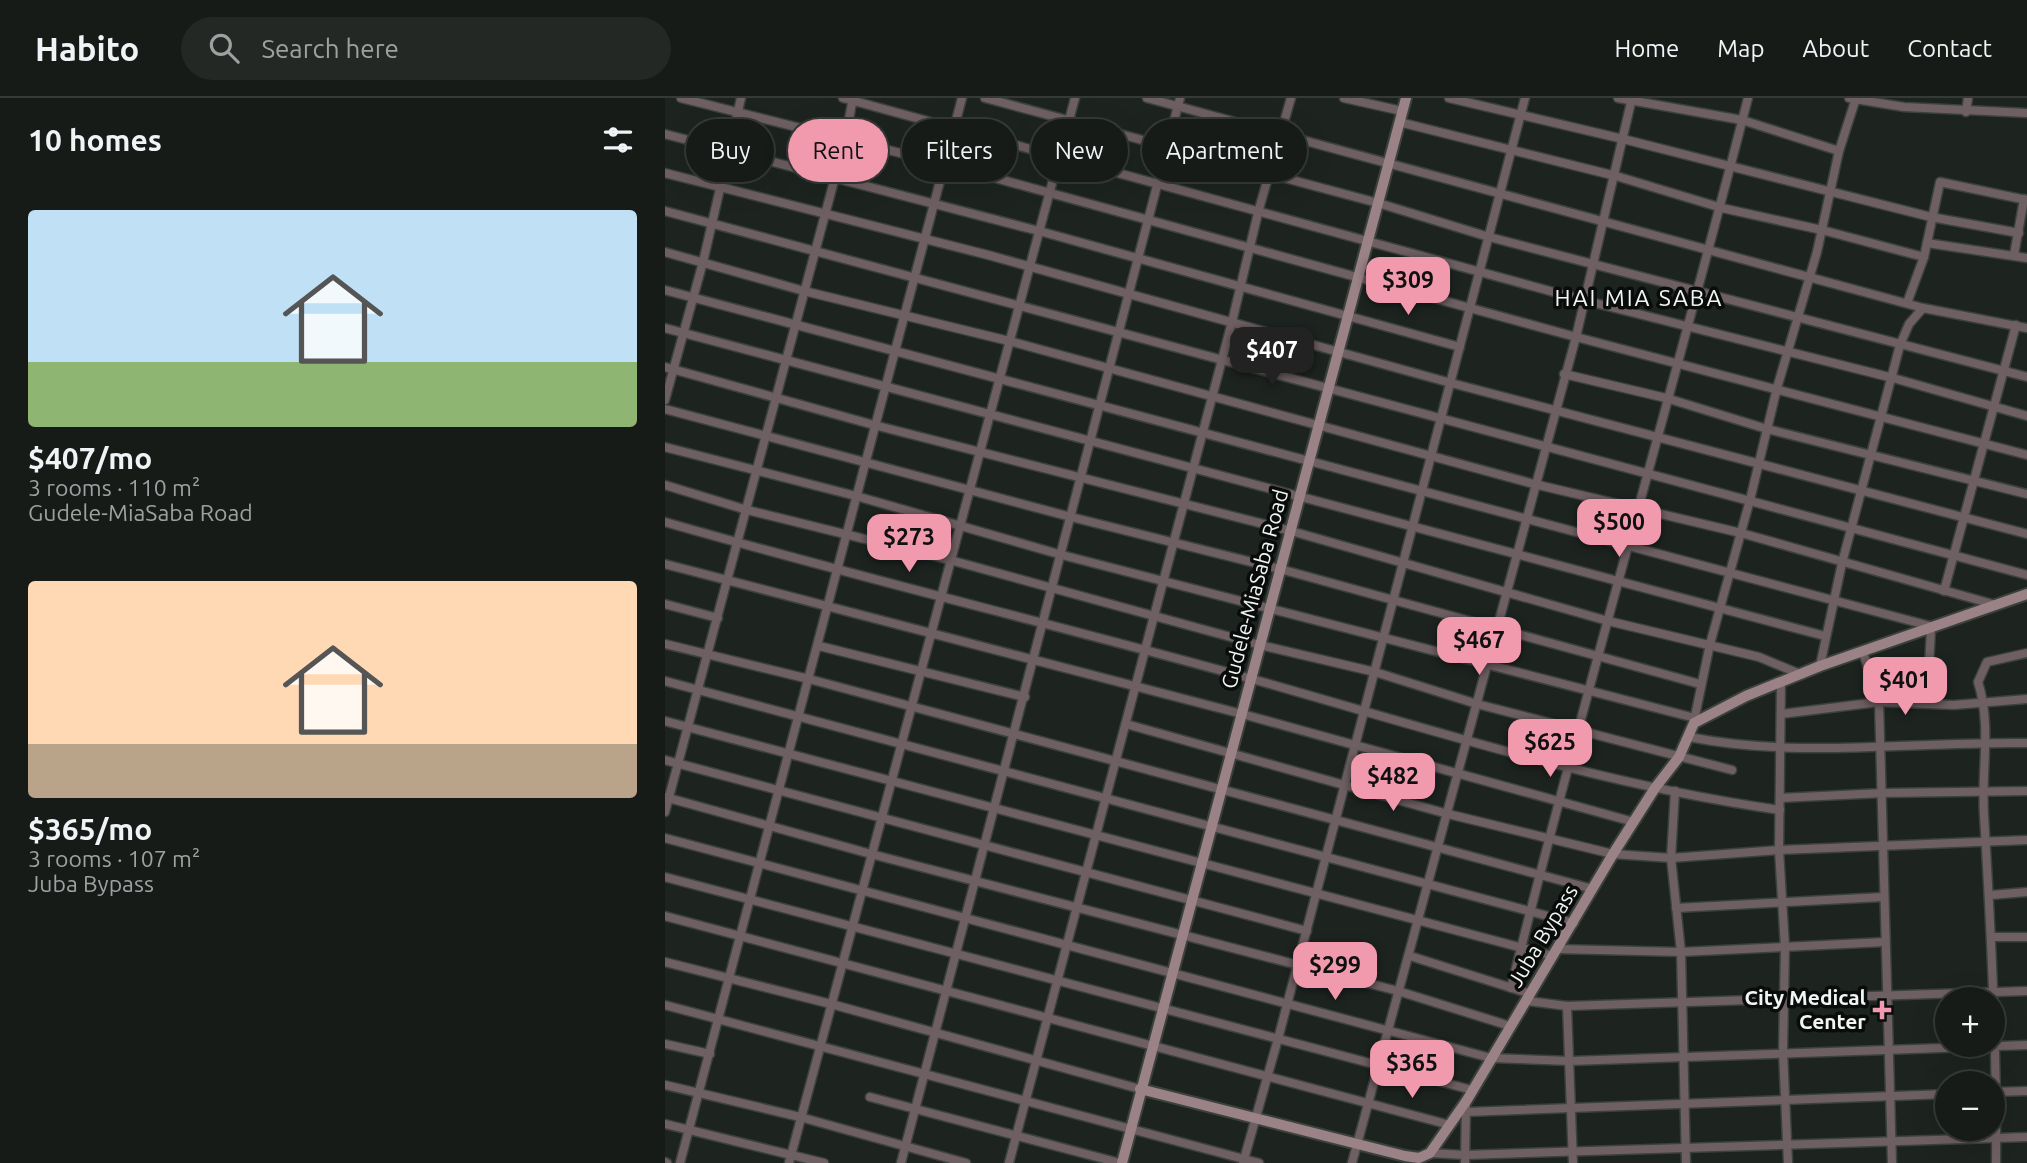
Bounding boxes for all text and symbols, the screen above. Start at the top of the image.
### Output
search box [181,17,671,80]
icon: search [205,29,243,67]
text: Habito [35,30,139,67]
text: Search here [261,34,399,63]
text: Home [1614,35,1679,62]
text: Map [1717,35,1764,62]
text: About [1802,35,1869,62]
text: Contact [1907,35,1992,62]
chip: Buy [686,119,774,182]
chip: Rent [788,119,888,182]
chip: Filters [902,119,1017,182]
chip: New [1031,119,1128,182]
chip: Apartment [1142,119,1307,182]
icon: filters [599,121,637,159]
text: 10 homes [28,123,162,157]
icon: home [270,256,396,382]
pin: $309 [1367,258,1449,317]
text: $309 [1382,267,1434,292]
district label: HAI MIA SABA [1555,285,1723,310]
pin: $407 [1231,328,1313,387]
text: $407 [1246,337,1298,362]
text: $407/mo [28,441,152,475]
text: 3 rooms · 110 m² [28,475,200,500]
street label: Gudele-MiaSaba Road [1216,487,1292,691]
text: Gudele-MiaSaba Road [28,500,253,525]
pin: $500 [1578,500,1660,559]
text: $500 [1593,509,1645,534]
pin: $273 [868,514,950,574]
text: $273 [883,524,935,549]
pin: $467 [1438,618,1520,677]
icon: home [270,627,396,753]
text: $467 [1453,627,1505,652]
pin: $401 [1864,658,1946,717]
text: $401 [1879,667,1931,692]
pin: $625 [1509,720,1591,779]
text: $625 [1524,729,1576,754]
pin: $482 [1352,754,1434,813]
text: $482 [1367,763,1419,788]
text: $365/mo [28,812,152,846]
text: 3 rooms · 107 m² [28,846,200,871]
text: Juba Bypass [28,871,154,896]
street label: Juba Bypass [1502,880,1582,991]
pin: $299 [1294,942,1376,1002]
text: $299 [1309,952,1361,977]
place label: City Medical Center [1745,985,1866,1033]
map controls [1935,987,2005,1141]
button: + [1935,987,2005,1057]
marker: City Medical Center [1872,1000,1892,1020]
pin: $365 [1371,1040,1453,1100]
text: $365 [1386,1050,1438,1075]
button: − [1935,1071,2005,1141]

